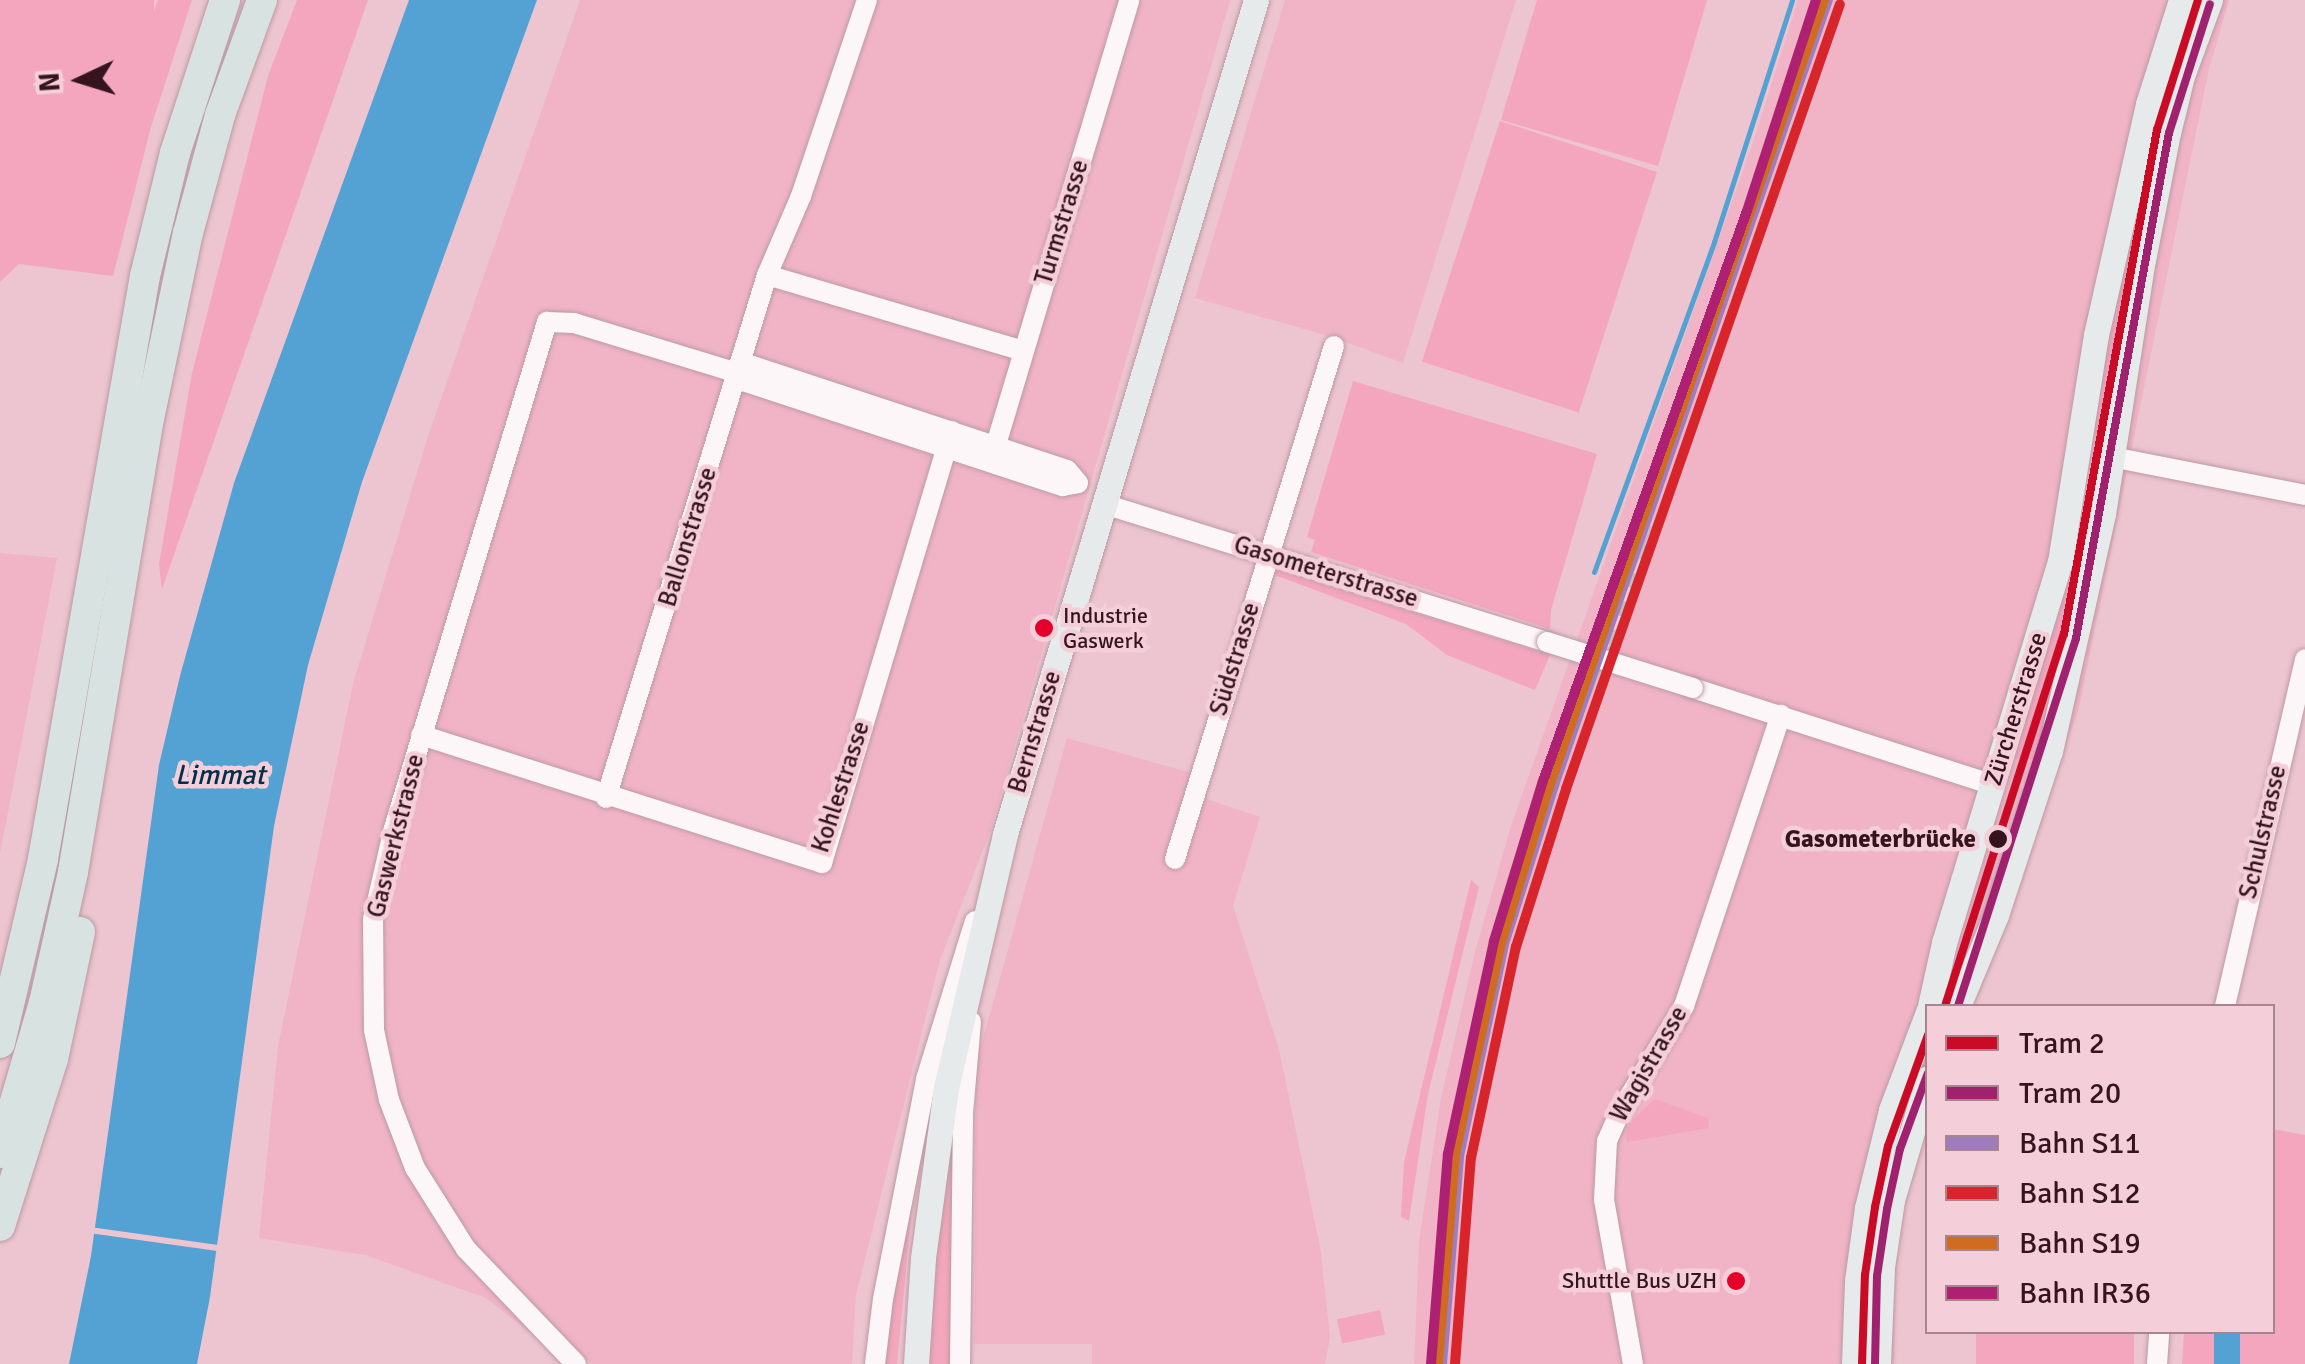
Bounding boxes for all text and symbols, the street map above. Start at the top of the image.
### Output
north arrow [30,30,130,130]
text: N [32,71,68,93]
street label: Turmstrasse [1029,156,1095,288]
street label: Ballonstrasse [653,464,723,610]
street label: Gasometerstrasse [1230,530,1422,614]
street label: Südstrasse [1204,599,1266,719]
place label: Industrie Gaswerk [1063,602,1148,654]
marker: Industrie Gaswerk [1034,618,1054,638]
street label: Zürcherstrasse [1978,629,2054,789]
street label: Bernstrasse [1002,667,1068,797]
street label: Kohlestrasse [806,717,876,857]
street label: Gaswerkstrasse [361,751,431,921]
water label: Limmat [175,758,265,792]
street label: Schulstrasse [2233,762,2293,902]
place label: Gasometerbrücke [1785,824,1976,854]
marker: Gasometerbrücke [1985,826,2011,852]
street label: Wagistrasse [1604,1001,1694,1127]
legend [1925,1004,2275,1334]
text: Tram 2 [2019,1025,2105,1062]
text: Tram 20 [2019,1075,2121,1112]
text: Bahn S11 [2019,1125,2141,1162]
text: Bahn S12 [2019,1175,2141,1212]
text: Bahn S19 [2019,1225,2141,1262]
place label: Shuttle Bus UZH [1562,1268,1717,1294]
marker: Shuttle Bus UZH [1726,1271,1746,1291]
text: Bahn IR36 [2019,1275,2151,1312]

